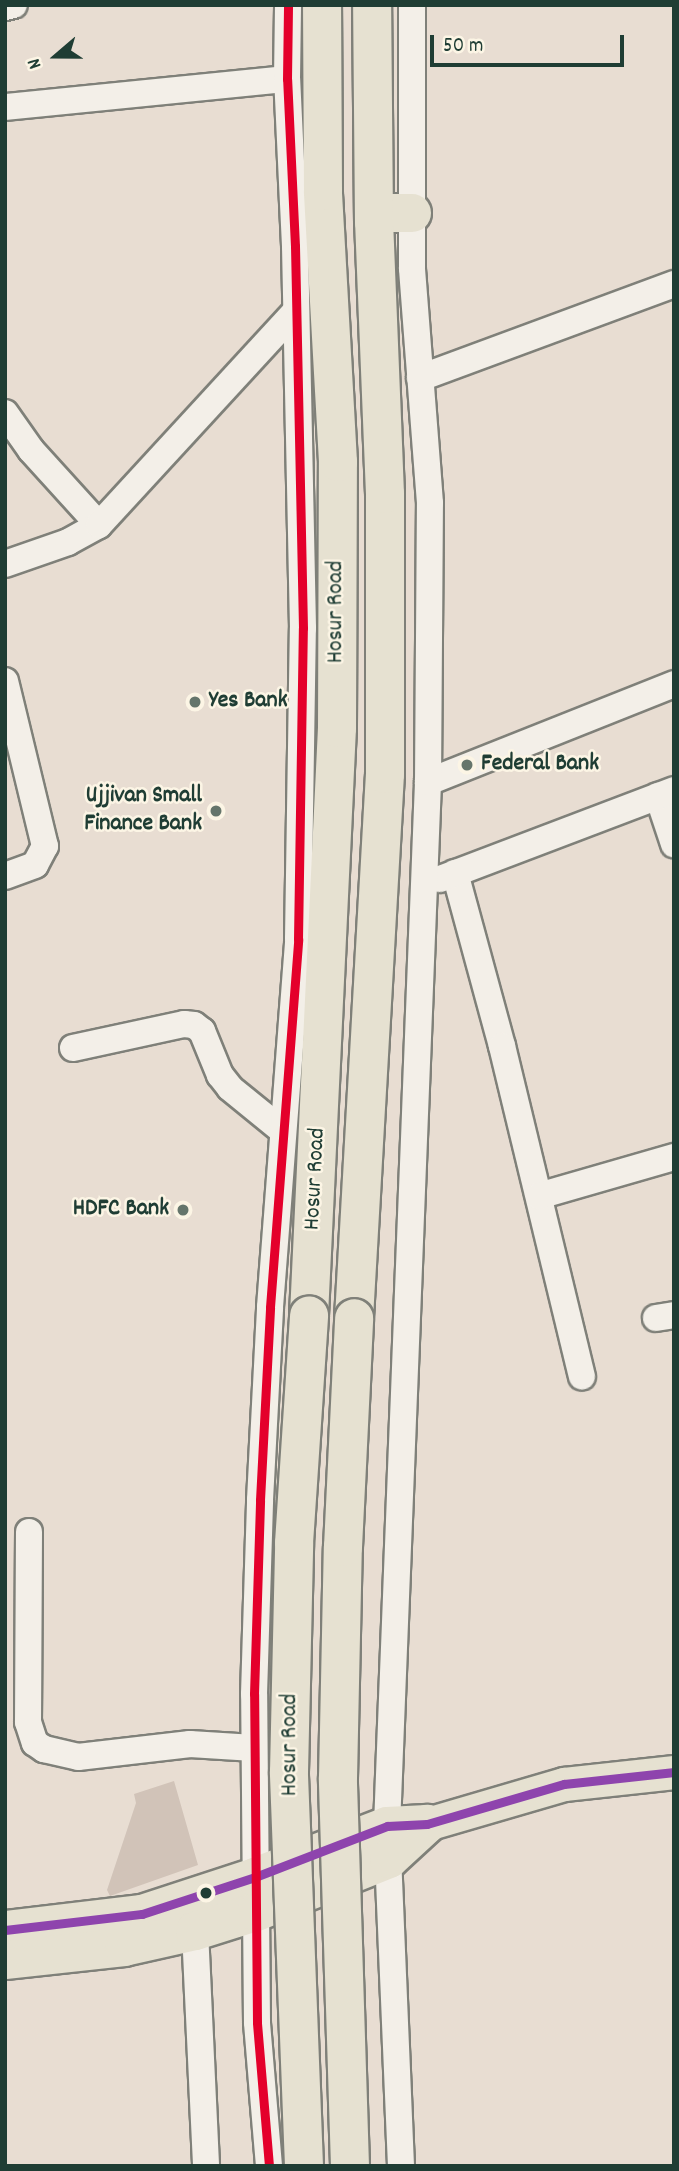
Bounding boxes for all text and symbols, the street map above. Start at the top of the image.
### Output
north arrow [21,21,91,91]
scale bar [434,21,628,65]
text: 50 m [443,32,483,62]
text: N [22,54,50,72]
street label: Hosur Road [323,561,351,663]
place label: Yes Bank [209,688,288,716]
marker: Yes Bank [187,694,203,710]
place label: Federal Bank [481,751,599,779]
marker: Federal Bank [459,757,475,773]
place label: Ujjivan Small Finance Bank [84,783,202,839]
marker: Ujjivan Small Finance Bank [208,803,224,819]
street label: Hosur Road [299,1127,333,1231]
place label: HDFC Bank [73,1196,169,1224]
marker: HDFC Bank [175,1202,191,1218]
street label: Hosur Road [277,1694,305,1796]
unlabelled marker [199,1886,213,1900]

